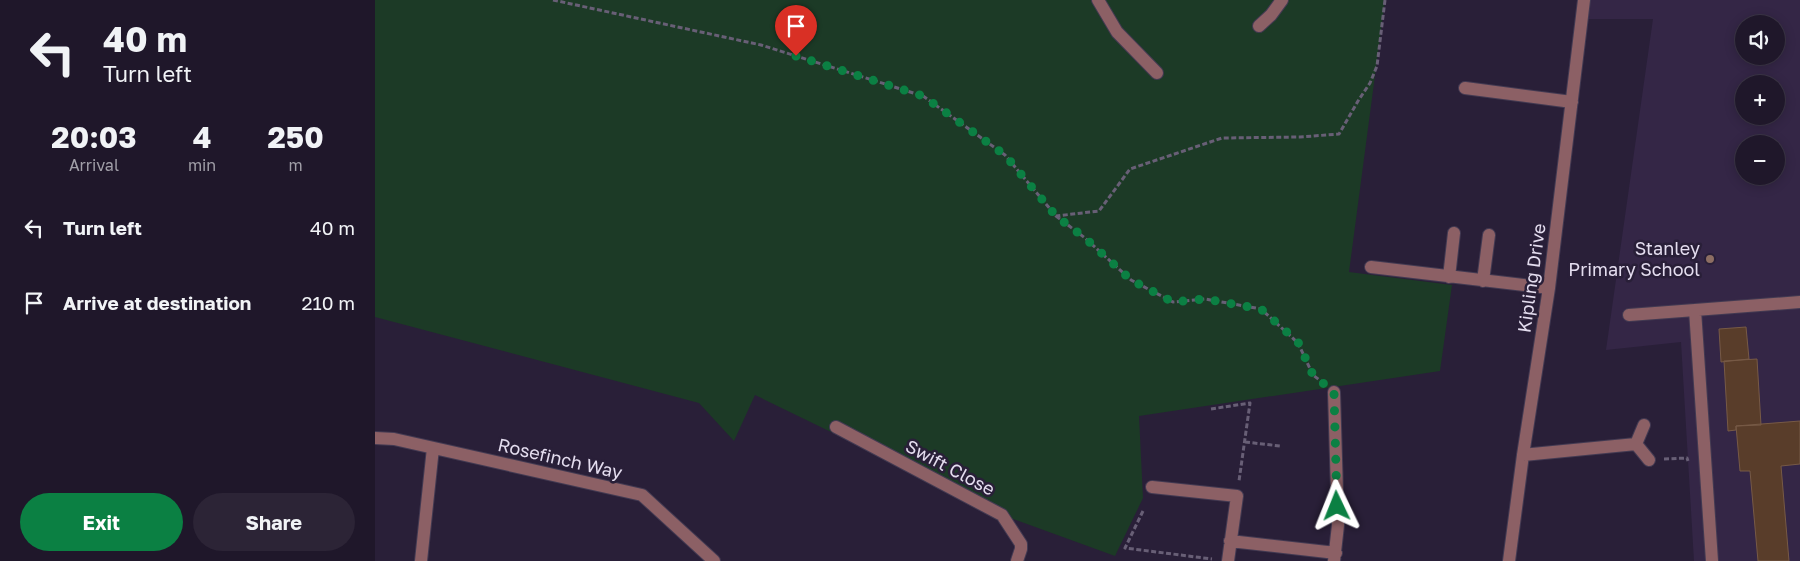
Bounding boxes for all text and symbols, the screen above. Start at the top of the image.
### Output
pin [775,5,817,56]
icon: arrive [782,12,810,40]
map controls [1735,15,1785,185]
button: sound [1735,15,1785,65]
text: 40 m [103,18,187,60]
icon: left [20,20,85,85]
text: Turn left [103,60,192,87]
button: + [1735,75,1785,125]
text: 20:03 [51,119,137,155]
text: 4 [193,119,211,155]
text: 250 [268,119,324,155]
button: − [1735,135,1785,185]
text: Arrival [69,155,119,175]
text: min [188,155,216,175]
text: m [289,155,303,175]
icon: left [20,214,48,242]
text: Turn left [63,216,142,239]
text: 40 m [310,216,355,239]
street label: Kipling Drive [1512,222,1550,334]
place label: Stanley Primary School [1568,237,1700,280]
marker: Stanley Primary School [1704,253,1716,265]
icon: arrive [20,289,48,317]
text: Arrive at destination [63,291,251,314]
text: 210 m [301,291,355,314]
street label: Rosefinch Way [496,433,625,483]
street label: Swift Close [902,434,999,500]
position arrow [1310,479,1362,531]
button: Exit [20,493,183,551]
button: Share [193,493,355,551]

